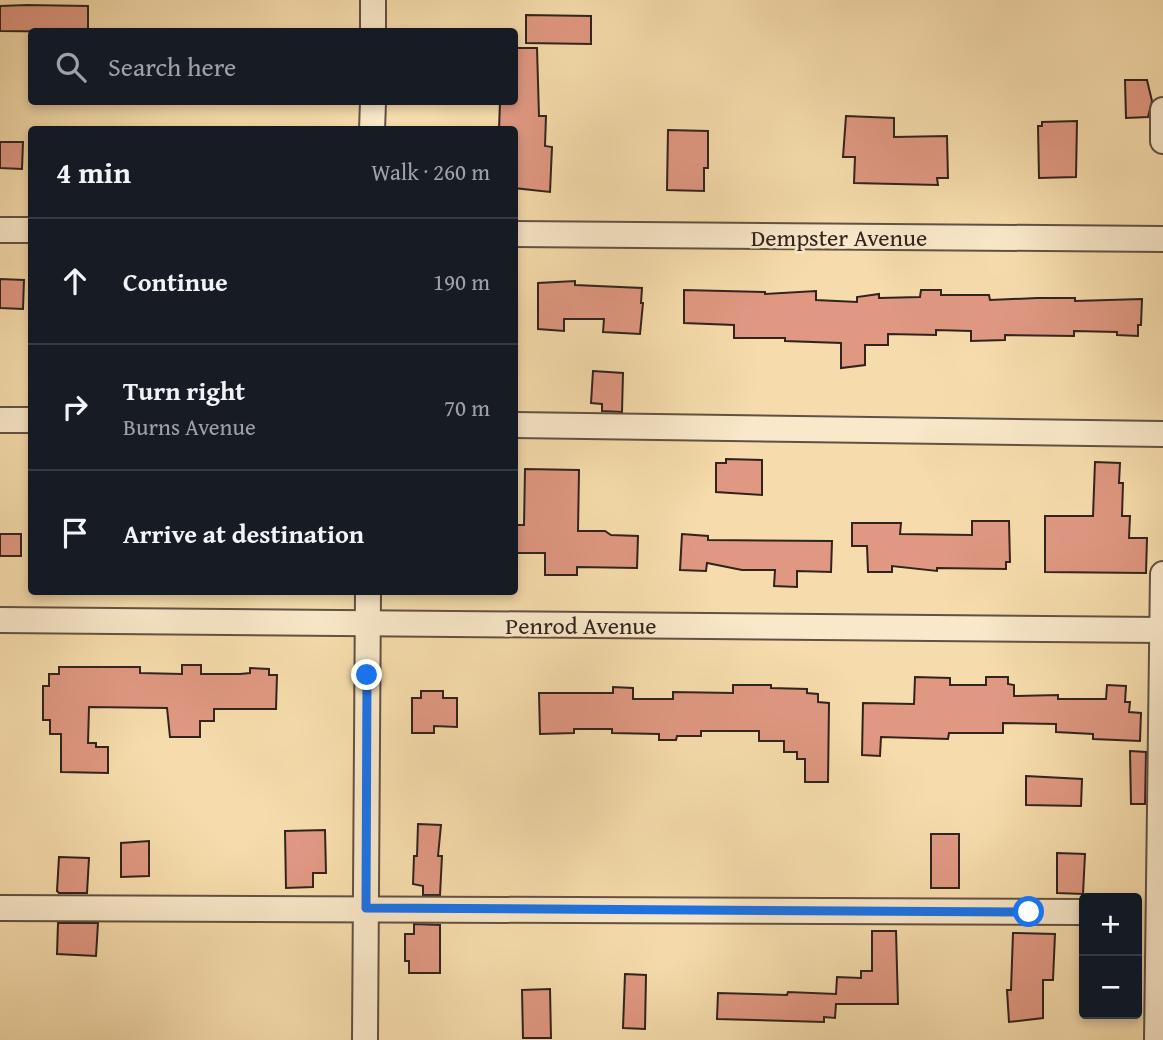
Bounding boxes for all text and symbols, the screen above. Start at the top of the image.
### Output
search box [28,28,518,105]
text: Search here [108,47,236,86]
icon: search [52,48,90,86]
text: 4 min [56,150,131,194]
text: Walk · 260 m [371,155,490,188]
street label: Dempster Avenue [751,220,927,255]
icon: ahead [56,262,94,300]
text: Continue [123,262,228,301]
text: 190 m [433,265,490,298]
text: Turn right [123,371,245,410]
icon: right [56,388,94,426]
text: 70 m [444,391,490,424]
text: Burns Avenue [123,410,256,443]
icon: arrive [56,514,94,552]
text: Arrive at destination [123,514,364,553]
street label: Penrod Avenue [505,608,657,643]
route end [351,659,382,690]
map controls [1079,893,1142,1019]
button: + [1079,893,1142,956]
route start [1013,896,1044,927]
button: − [1079,956,1142,1019]

